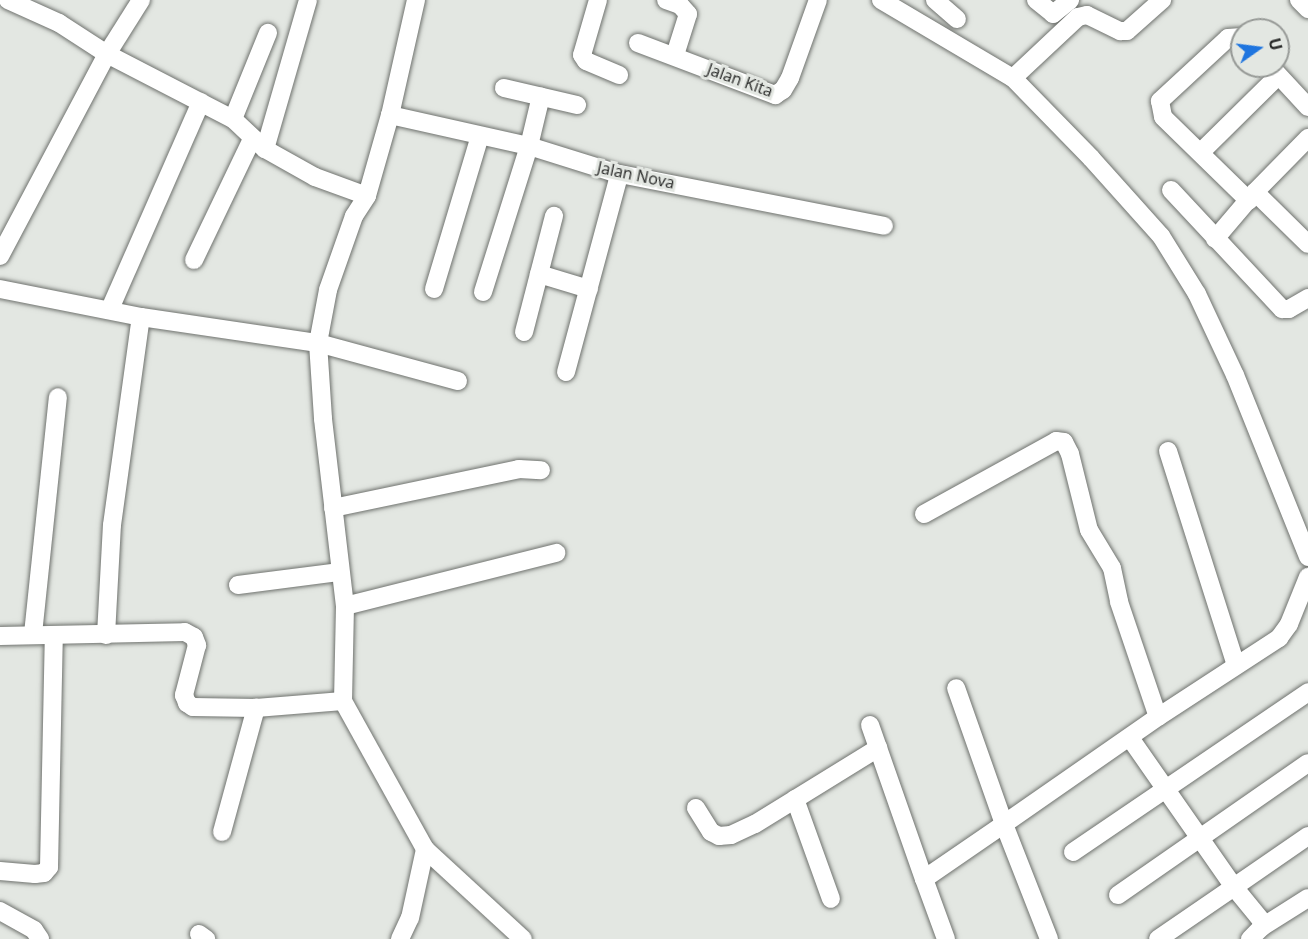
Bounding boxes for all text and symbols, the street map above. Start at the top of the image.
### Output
north arrow [1230,18,1290,78]
text: U [1263,36,1288,53]
street label: Jalan Kita [705,59,775,101]
street label: Jalan Nova [596,157,676,193]

